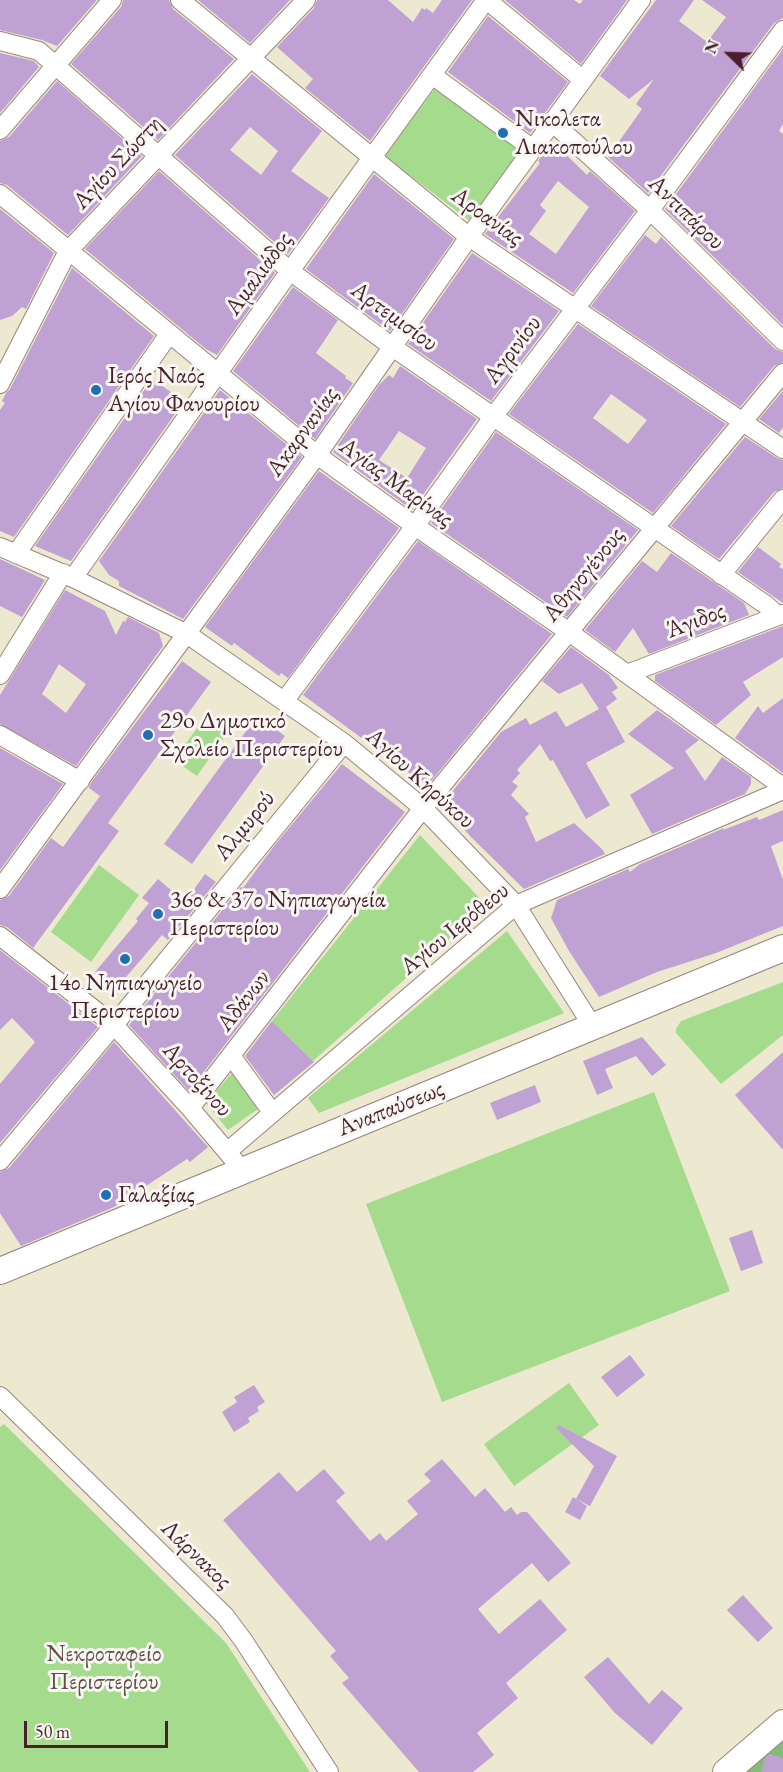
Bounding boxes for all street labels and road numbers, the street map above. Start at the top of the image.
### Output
street label: Αγίου Σώστη [67,110,169,216]
street label: Αντιπάρου [642,169,730,257]
street label: Αροανίας [445,181,529,253]
street label: Αμαλιάδος [219,227,299,321]
street label: Αρτεμισίου [345,276,443,358]
street label: Αγρινίου [478,310,548,390]
street label: Ακαρνανίας [261,381,345,483]
street label: Αγίας Μαρίνας [333,432,459,534]
street label: Αθηνογένους [537,522,631,628]
street label: Άγιδος [663,597,729,645]
street label: Αγίου Κηρύκου [360,723,480,835]
street label: Αλμυρού [208,785,282,867]
street label: Αγίου Ιερόθεου [395,876,515,982]
street label: Αδάνων [211,964,277,1038]
street label: Αρτοξίνου [156,1037,238,1123]
street label: Αναπαύσεως [334,1075,448,1143]
street label: Λάρνακος [155,1514,237,1596]

